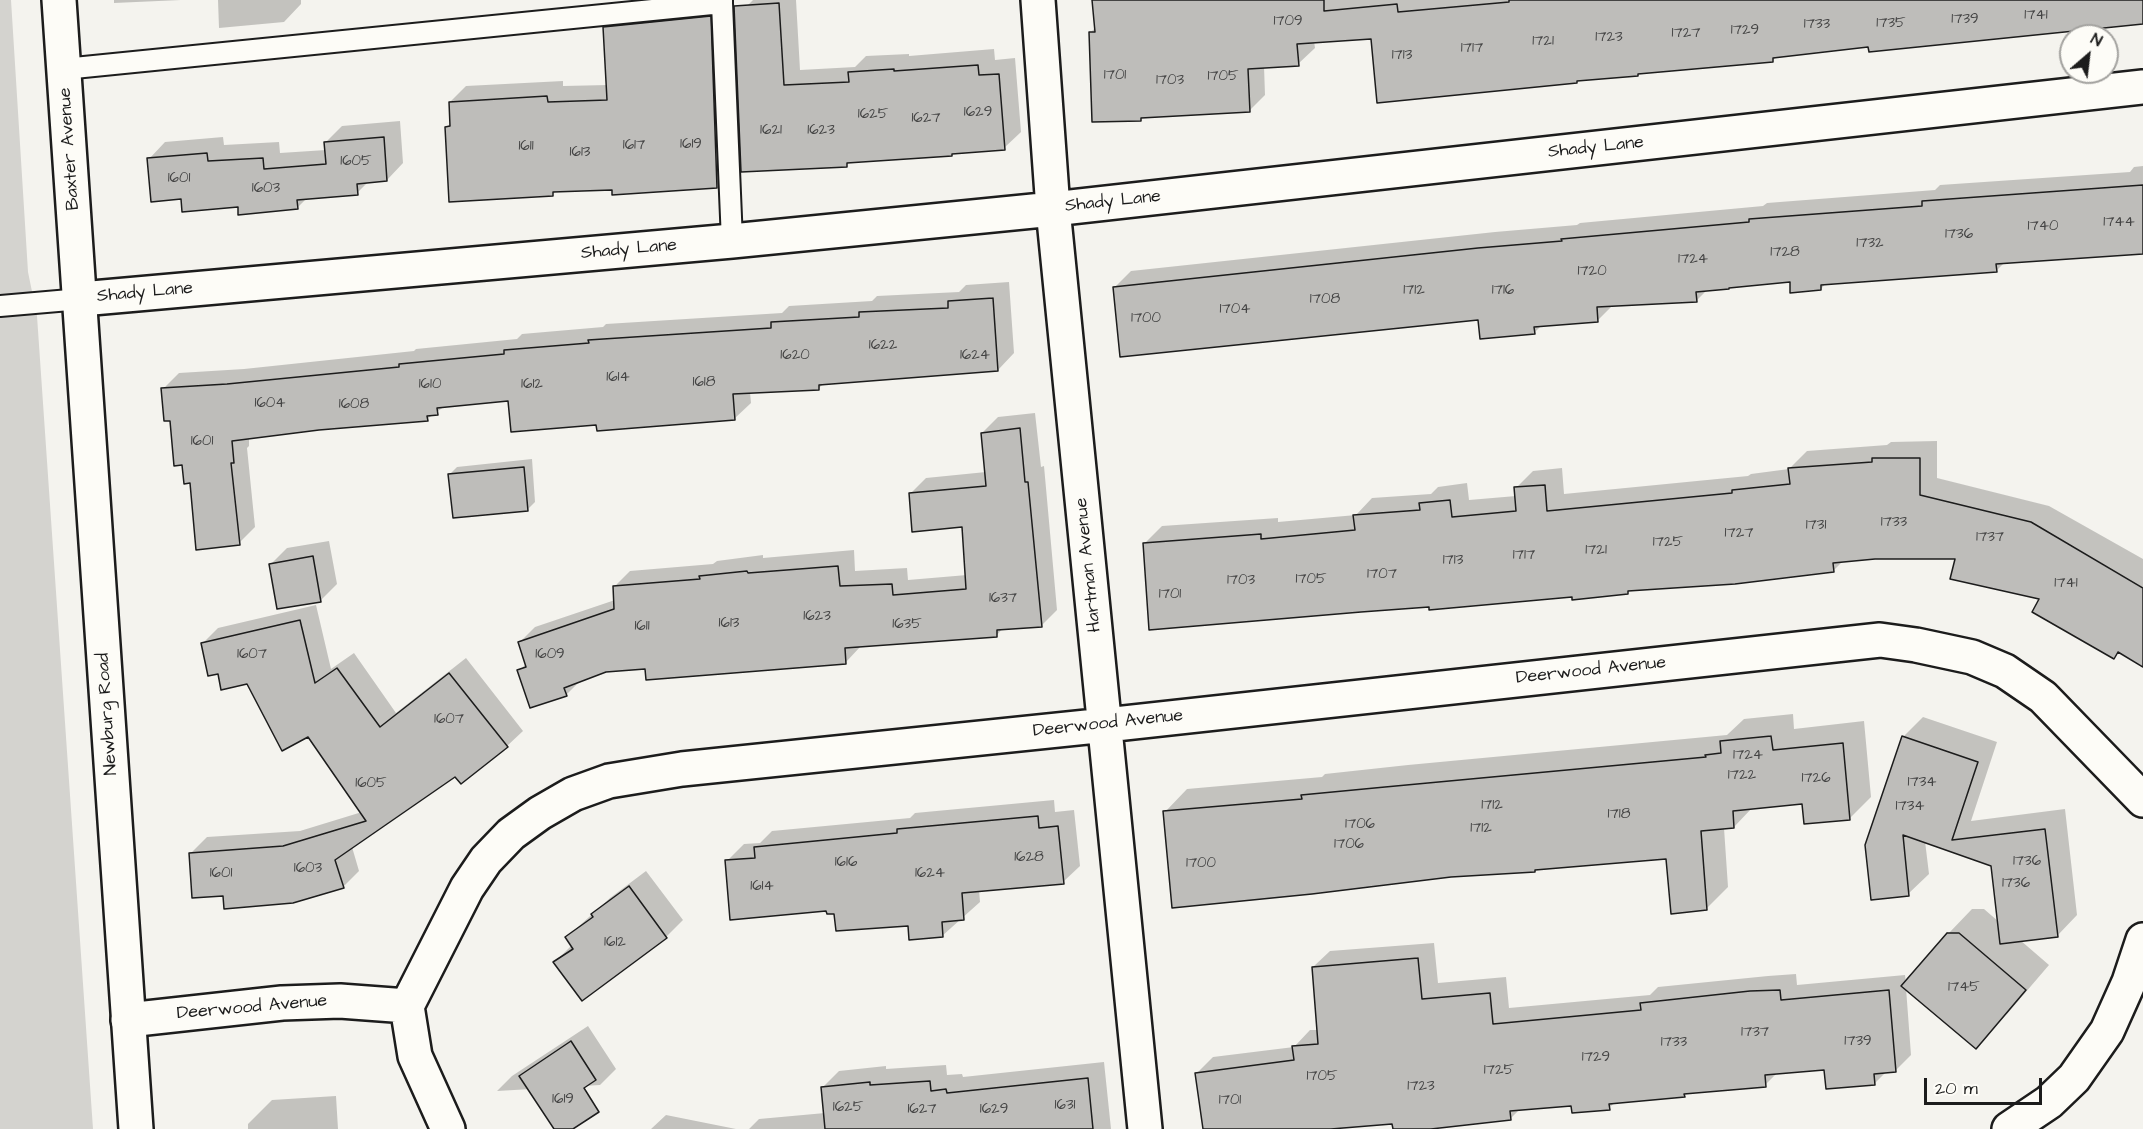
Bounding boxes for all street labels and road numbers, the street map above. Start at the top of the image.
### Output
street label: Baxter Avenue [55,87,85,211]
street label: Shady Lane [1547,132,1645,164]
street label: Shady Lane [1064,186,1162,218]
street label: Shady Lane [580,235,678,265]
street label: Shady Lane [96,278,194,308]
street label: Hartman Avenue [1071,497,1107,633]
street label: Newburg Road [93,652,123,776]
street label: Deerwood Avenue [1515,652,1667,690]
street label: Deerwood Avenue [1032,705,1184,743]
street label: Deerwood Avenue [176,991,328,1025]

